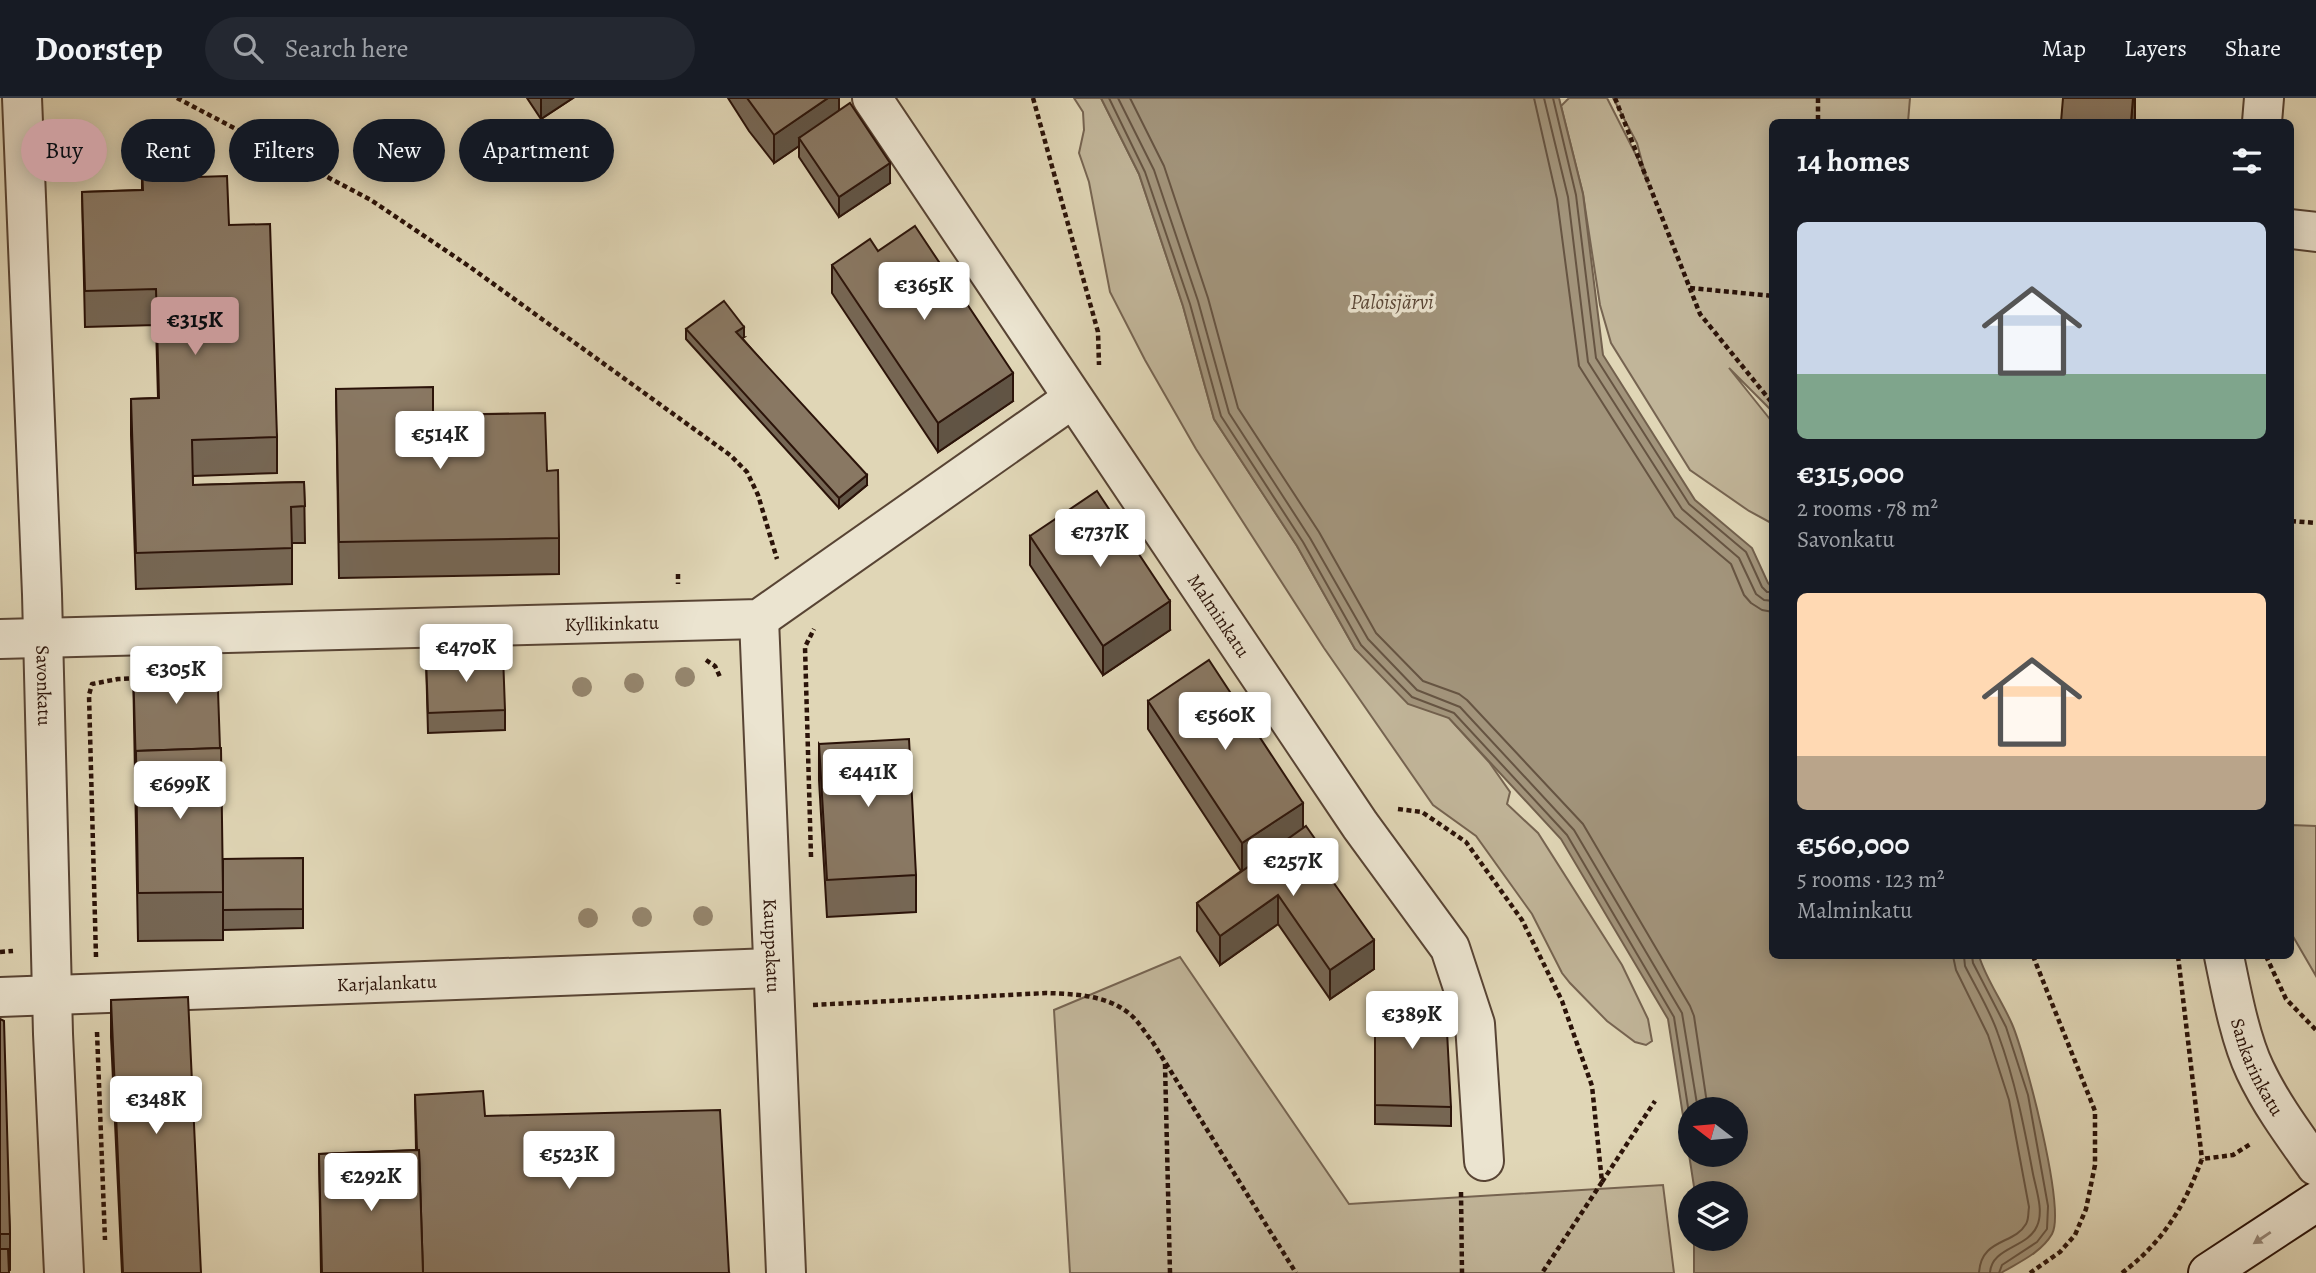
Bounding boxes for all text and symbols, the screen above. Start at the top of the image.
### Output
search box [205,17,695,80]
text: Doorstep [35,26,163,71]
icon: search [229,29,267,67]
text: Search here [285,31,408,66]
text: Map [2042,32,2086,64]
text: Layers [2124,32,2187,64]
text: Share [2225,32,2281,64]
chip: Buy [21,119,107,182]
chip: Rent [121,119,215,182]
chip: Filters [229,119,339,182]
chip: New [353,119,445,182]
chip: Apartment [459,119,614,182]
text: 14 homes [1797,141,1910,181]
icon: filters [2228,142,2266,180]
pin: €365K [875,262,973,322]
icon: home [1969,268,2095,394]
text: €365K [895,269,953,300]
water label: Paloisjärvi [1350,288,1434,316]
pin: €315K [146,298,244,357]
text: €315K [167,304,223,335]
pin: €514K [391,412,489,471]
text: €514K [411,418,469,449]
text: €315,000 [1797,453,1904,493]
text: 2 rooms · 78 m² [1797,493,1938,524]
pin: €737K [1051,510,1149,569]
text: €737K [1071,516,1129,547]
text: Savonkatu [1797,524,1895,555]
street label: Malminkatu [1181,569,1256,663]
street label: Kyllikinkatu [564,610,660,638]
pin: €470K [417,624,515,684]
text: €470K [436,631,496,662]
icon: home [1969,639,2095,765]
street label: Savonkatu [29,645,57,727]
pin: €305K [127,646,225,706]
text: €305K [146,653,206,684]
pin: €560K [1176,692,1274,752]
text: €560K [1195,699,1255,730]
pin: €441K [819,750,917,809]
text: €441K [839,756,897,787]
pin: €699K [131,762,229,821]
text: €699K [150,768,210,799]
text: €560,000 [1797,824,1909,864]
pin: €257K [1244,838,1342,898]
text: €257K [1263,845,1323,876]
text: 5 rooms · 123 m² [1797,864,1945,895]
text: Malminkatu [1797,895,1913,926]
street label: Kauppakatu [757,898,786,994]
street label: Karjalankatu [336,969,438,998]
pin: €389K [1363,992,1461,1051]
text: €389K [1382,998,1442,1029]
street label: Sankarinkatu [2224,1015,2290,1121]
pin: €348K [107,1076,205,1136]
text: €348K [126,1083,186,1114]
north arrow [1678,1097,1748,1167]
map controls [1678,1097,1748,1251]
pin: €523K [520,1132,618,1191]
text: €523K [539,1138,599,1169]
pin: €292K [322,1154,420,1213]
text: €292K [340,1160,402,1191]
button: layers [1678,1181,1748,1251]
one-way arrow [2253,1231,2271,1245]

